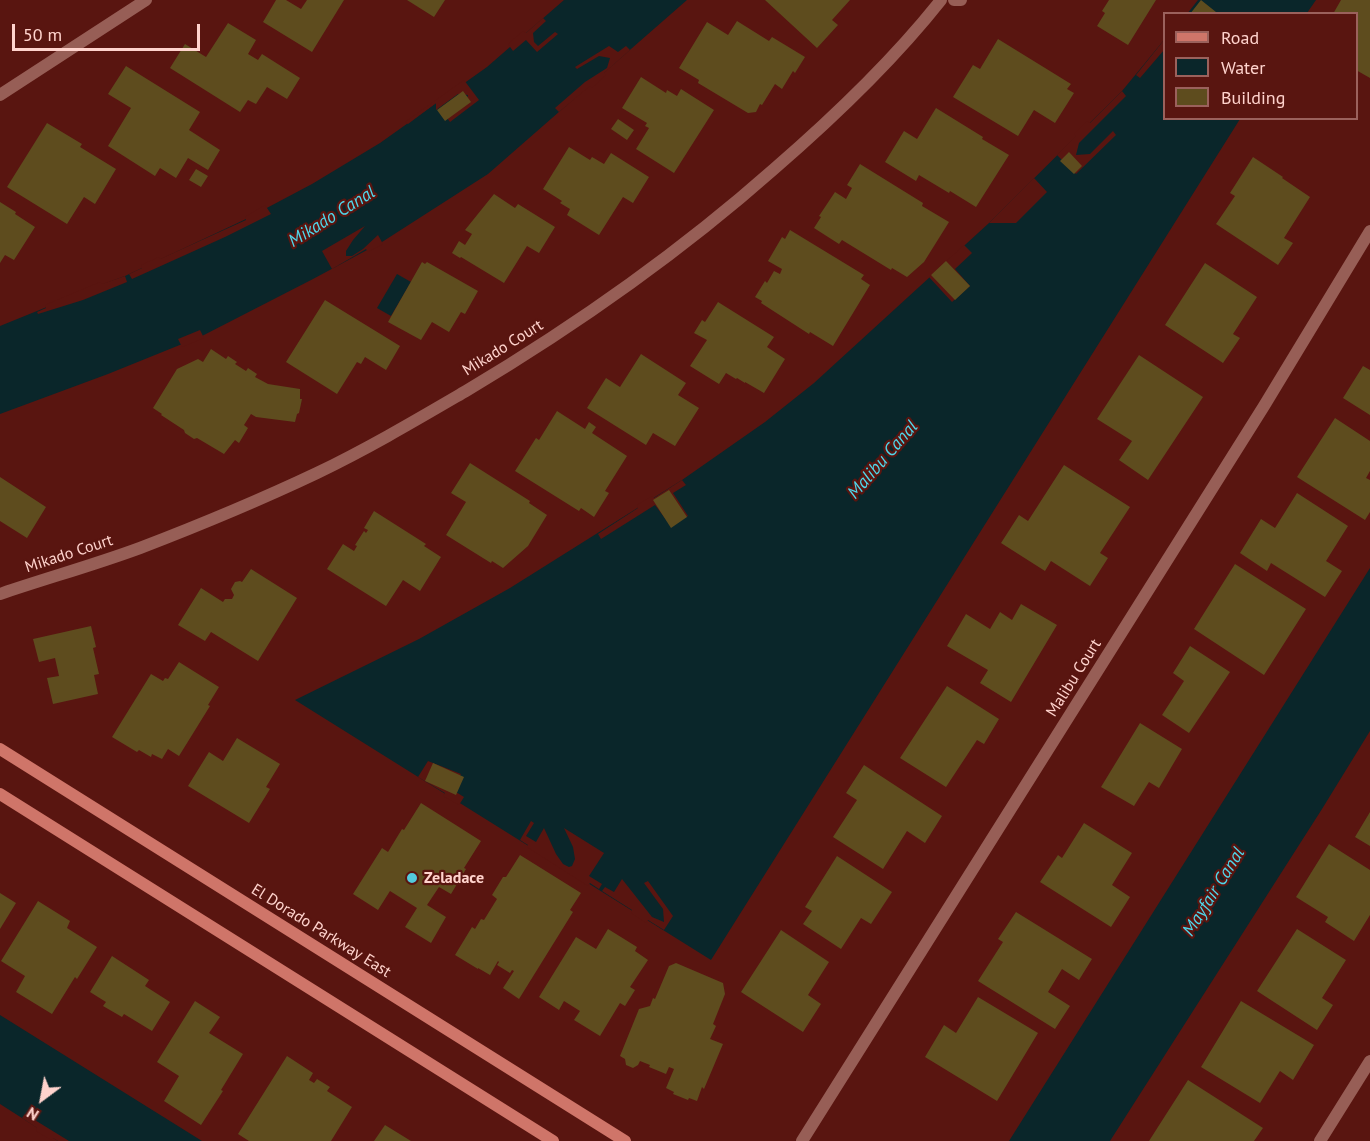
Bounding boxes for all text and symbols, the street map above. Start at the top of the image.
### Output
scale bar [15,12,202,50]
legend [1163,12,1358,120]
text: 50 m [23,23,62,46]
text: Road [1221,26,1259,49]
text: Water [1221,56,1265,79]
text: Building [1221,86,1285,109]
water label: Mikado Canal [285,182,379,252]
street label: Mikado Court [459,316,547,380]
water label: Malibu Canal [843,417,923,503]
street label: Mikado Court [23,531,115,577]
street label: Malibu Court [1042,636,1106,720]
water label: Mayfair Canal [1178,844,1250,940]
place label: Zeladace [424,868,484,888]
marker: Zeladace [405,871,419,885]
street label: El Dorado Parkway East [248,880,394,982]
north arrow [12,1069,72,1129]
text: N [23,1103,42,1126]

